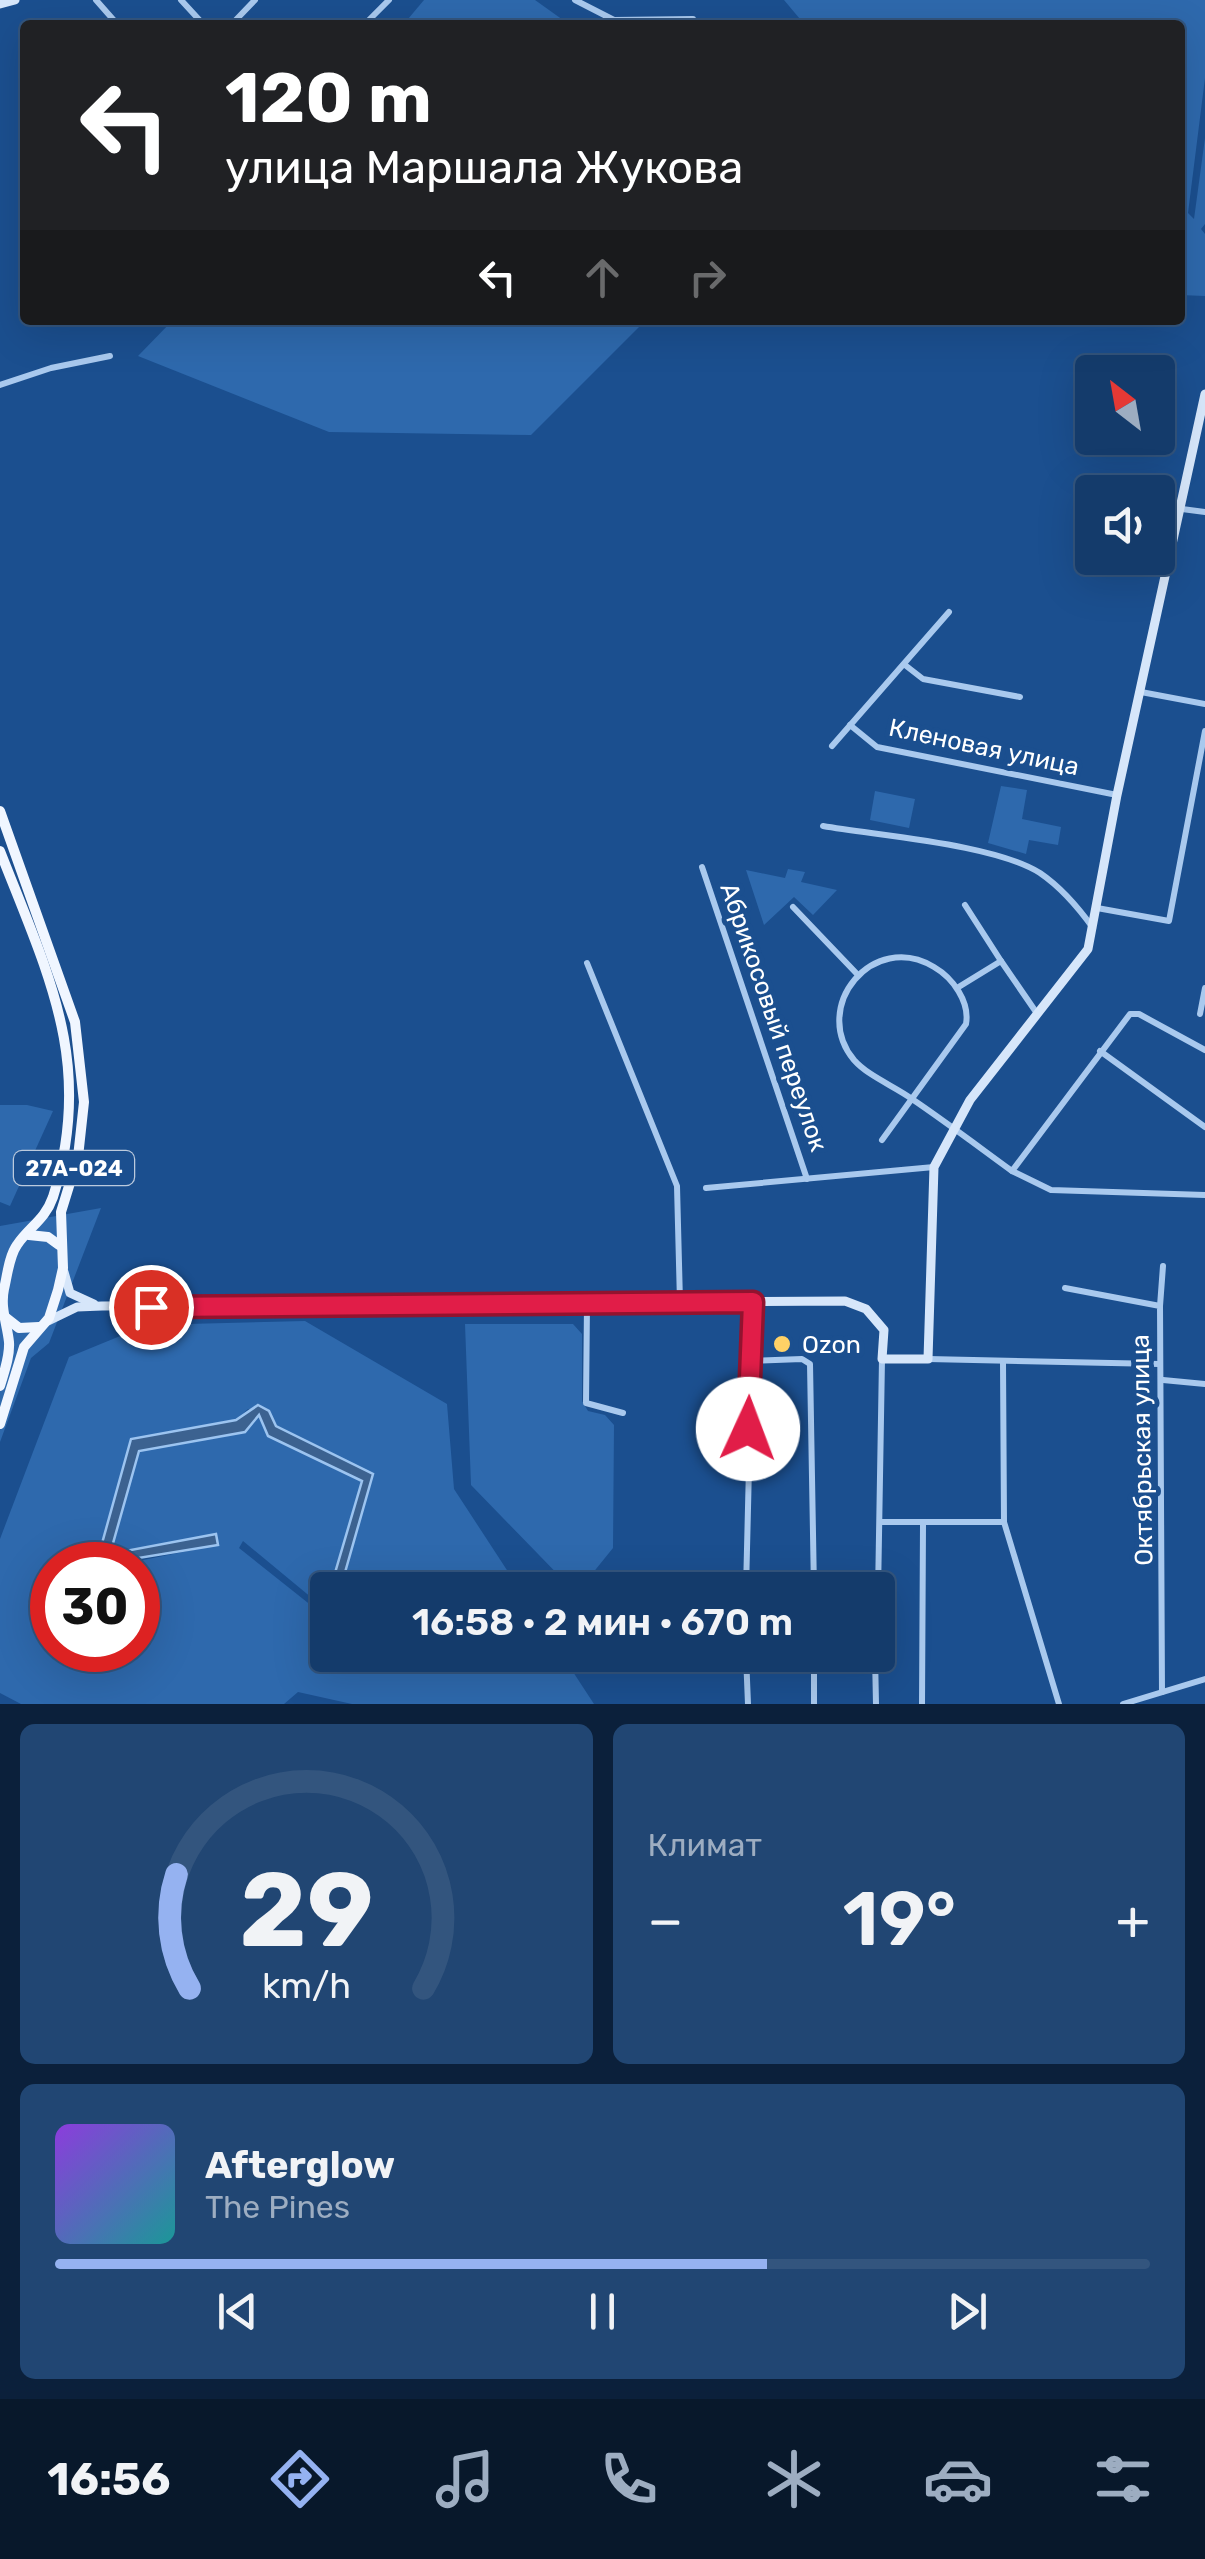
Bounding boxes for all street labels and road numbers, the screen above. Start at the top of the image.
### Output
street label: Кленовая улица [886,713,1082,781]
street label: Абрикосовый переулок [714,879,834,1155]
road number: 27А-024 [14,1151,134,1185]
street label: Октябрьская улица [1125,1334,1159,1566]

